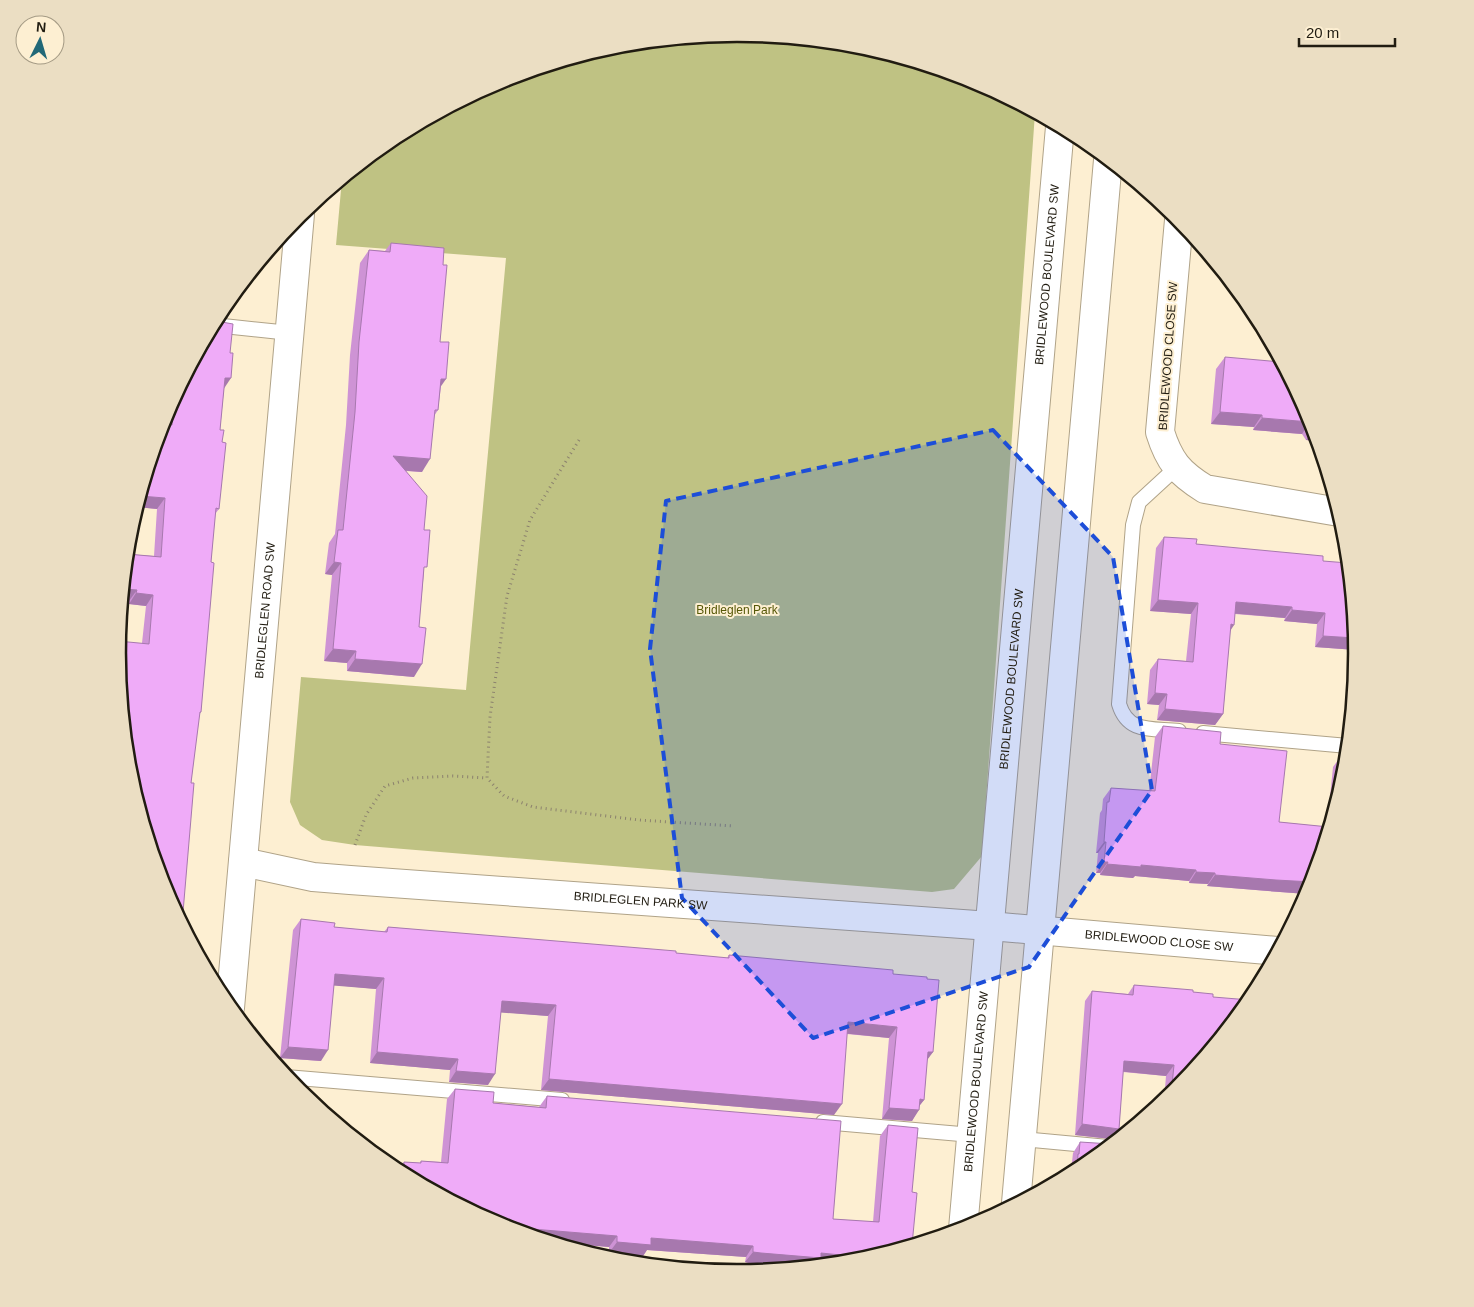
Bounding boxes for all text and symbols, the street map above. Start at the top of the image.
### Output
north arrow [15,15,65,65]
scale bar [1299,15,1395,47]
text: N [35,19,47,35]
text: 20 m [1306,24,1339,41]
street label: BRIDLEWOOD BOULEVARD SW [1032,183,1062,366]
street label: BRIDLEWOOD CLOSE SW [1156,281,1180,431]
street label: BRIDLEGLEN ROAD SW [252,541,278,679]
street label: BRIDLEWOOD BOULEVARD SW [996,588,1026,770]
park label: Bridleglen Park [696,603,779,617]
street label: BRIDLEGLEN PARK SW [573,889,709,913]
street label: BRIDLEWOOD CLOSE SW [1084,927,1234,954]
street label: BRIDLEWOOD BOULEVARD SW [961,990,991,1173]

